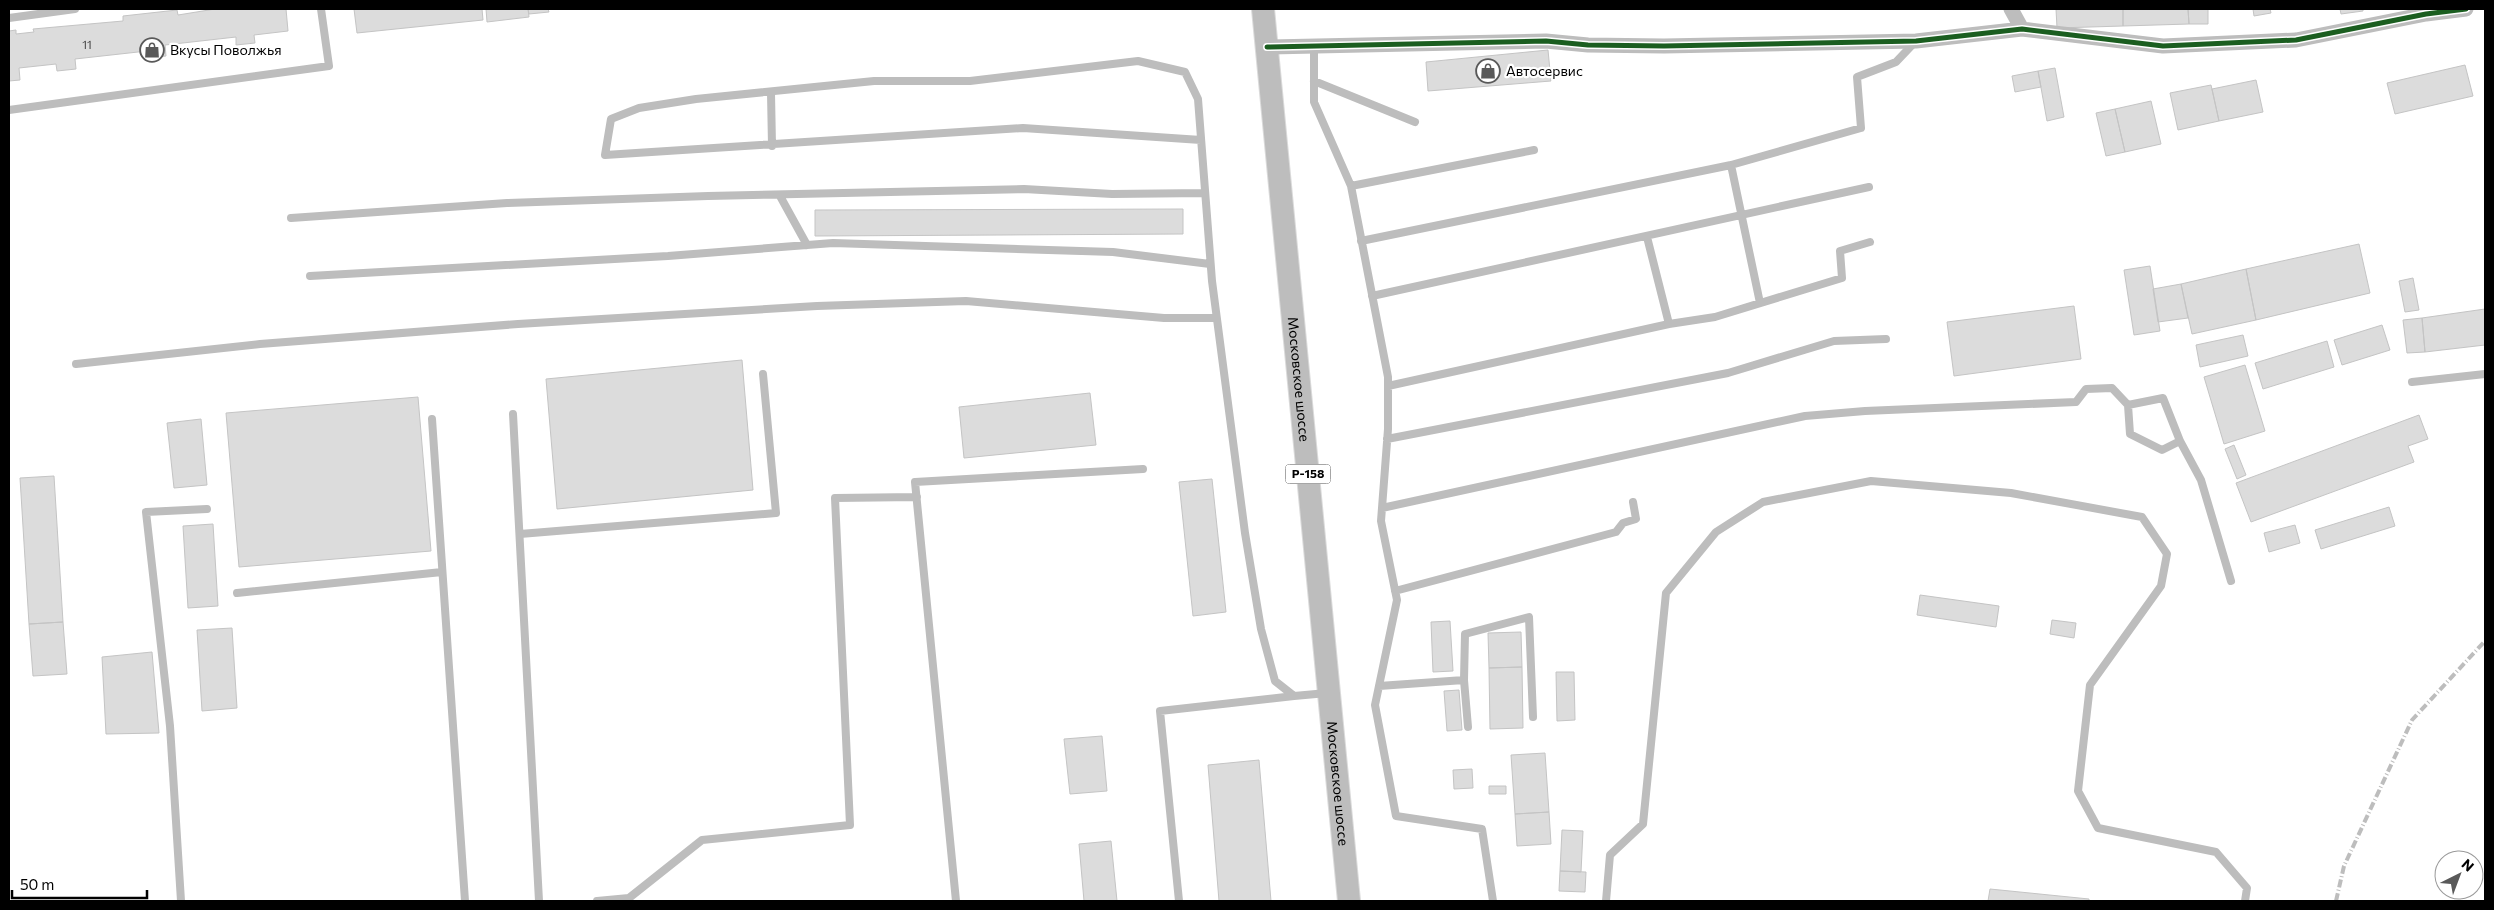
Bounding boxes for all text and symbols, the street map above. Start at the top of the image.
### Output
shop icon: Вкусы Поволжья [139,37,165,63]
house number: 11 [82,38,92,51]
place label: Вкусы Поволжья [170,41,282,58]
shop icon: Автосервис [1475,58,1501,84]
place label: Автосервис [1506,62,1583,79]
street label: Московское шоссе [1285,316,1314,443]
road number: Р-158 [1286,464,1330,484]
street label: Московское шоссе [1324,720,1353,847]
north arrow [2434,850,2484,900]
text: N [2458,855,2478,875]
scale bar [12,868,148,900]
text: 50 m [20,875,54,893]

